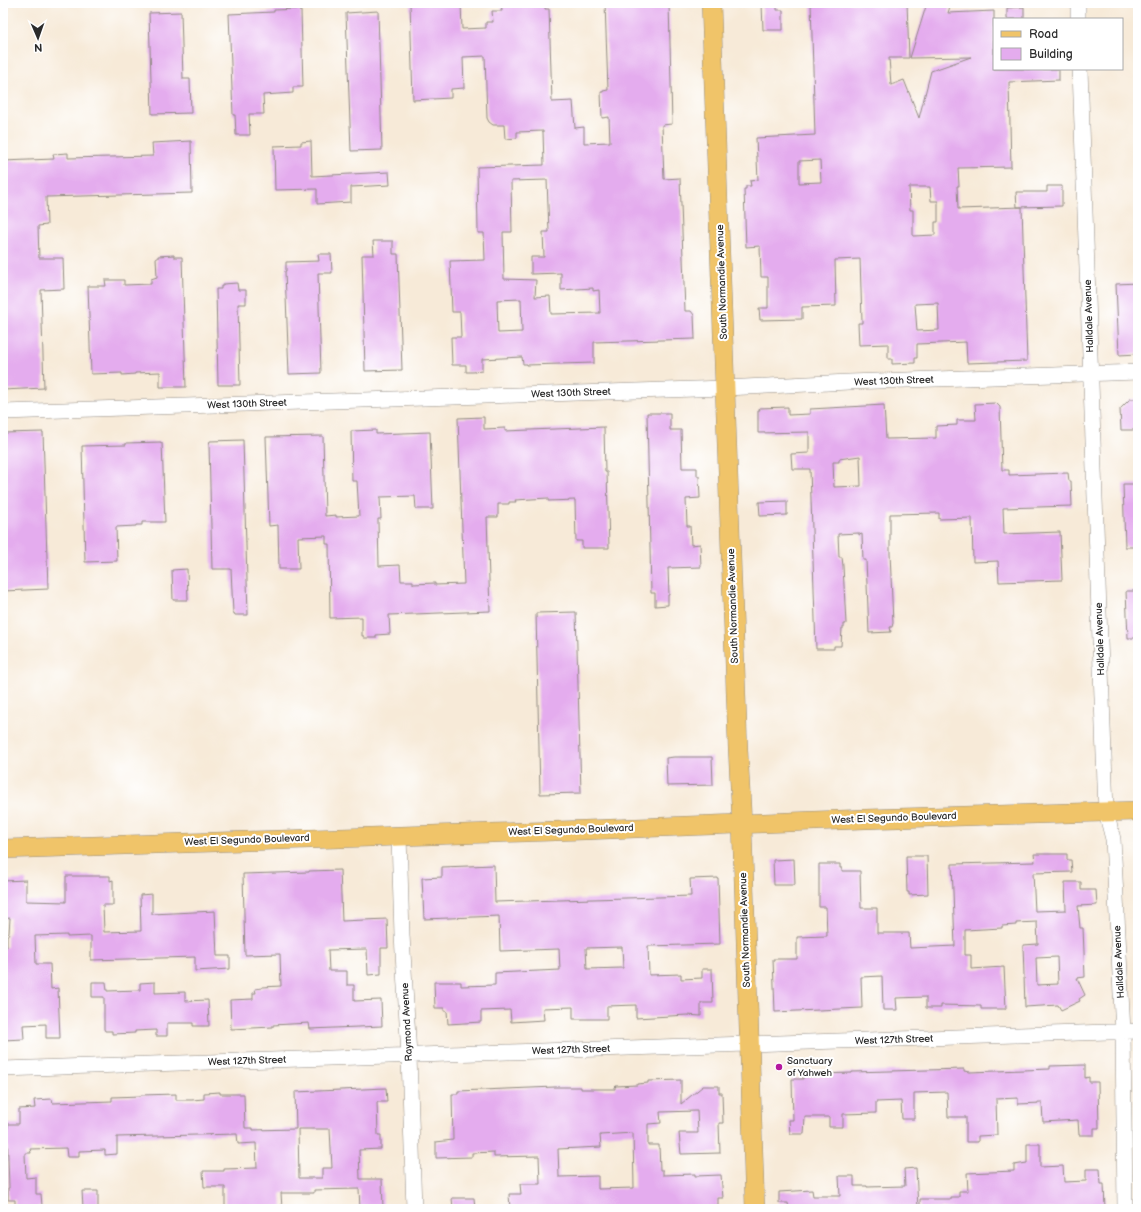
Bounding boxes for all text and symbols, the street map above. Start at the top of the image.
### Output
north arrow [18,18,58,58]
legend [993,18,1123,70]
text: Road [1029,27,1058,42]
text: N [34,41,43,54]
text: Building [1029,47,1073,62]
street label: South Normandie Avenue [714,224,730,340]
street label: Halldale Avenue [1082,279,1096,353]
street label: West 130th Street [854,374,934,388]
street label: West 130th Street [531,386,611,400]
street label: West 130th Street [207,397,287,411]
street label: South Normandie Avenue [725,548,741,664]
street label: Halldale Avenue [1093,602,1107,676]
street label: West El Segundo Boulevard [831,810,957,826]
street label: West El Segundo Boulevard [508,822,634,838]
street label: West El Segundo Boulevard [184,832,310,848]
street label: South Normandie Avenue [737,872,753,988]
street label: Halldale Avenue [1111,925,1127,999]
street label: Raymond Avenue [399,982,415,1062]
street label: West 127th Street [855,1033,933,1047]
street label: West 127th Street [532,1043,610,1057]
street label: West 127th Street [208,1054,286,1068]
place label: Sanctuary of Yahweh [787,1055,833,1079]
marker: Sanctuary of Yahweh [774,1062,784,1072]

